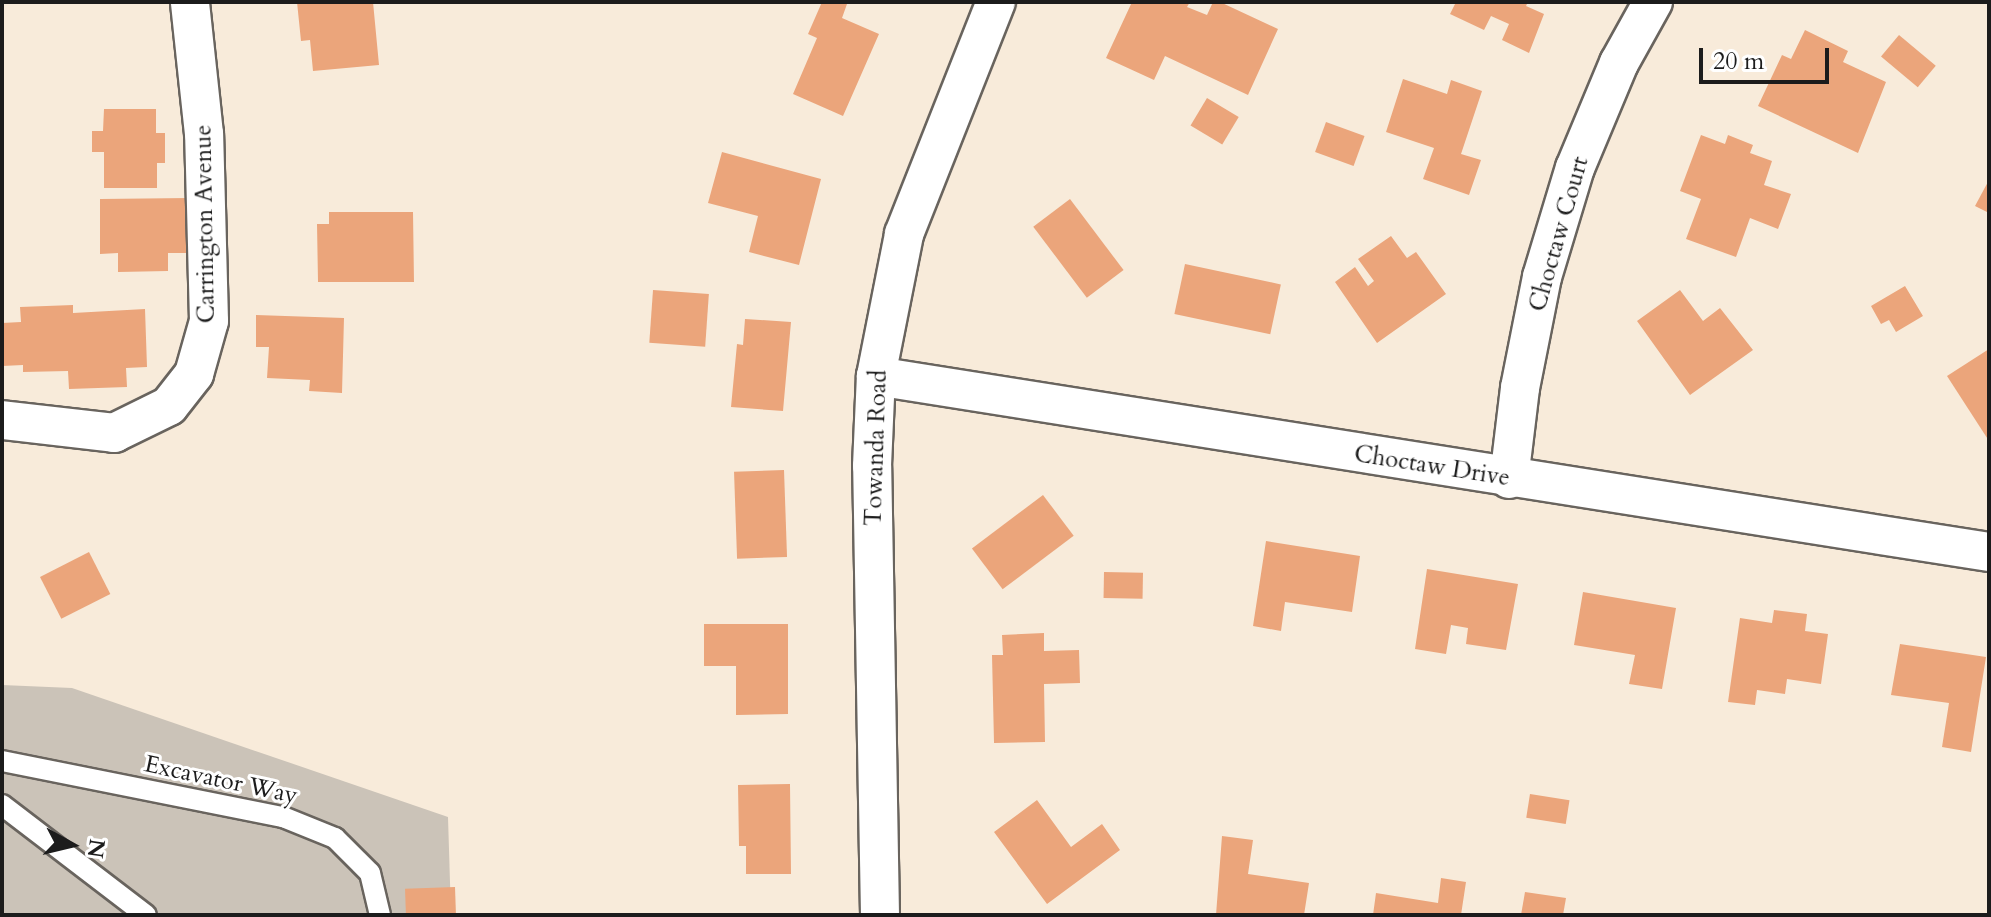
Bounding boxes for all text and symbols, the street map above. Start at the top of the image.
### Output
scale bar [1703,32,1833,82]
text: 20 m [1713,45,1764,78]
street label: Carrington Avenue [189,124,221,324]
street label: Choctaw Court [1523,153,1595,315]
street label: Towanda Road [859,369,893,527]
street label: Choctaw Drive [1352,439,1512,493]
street label: Excavator Way [142,750,300,810]
north arrow [32,805,112,885]
text: N [80,837,112,860]

